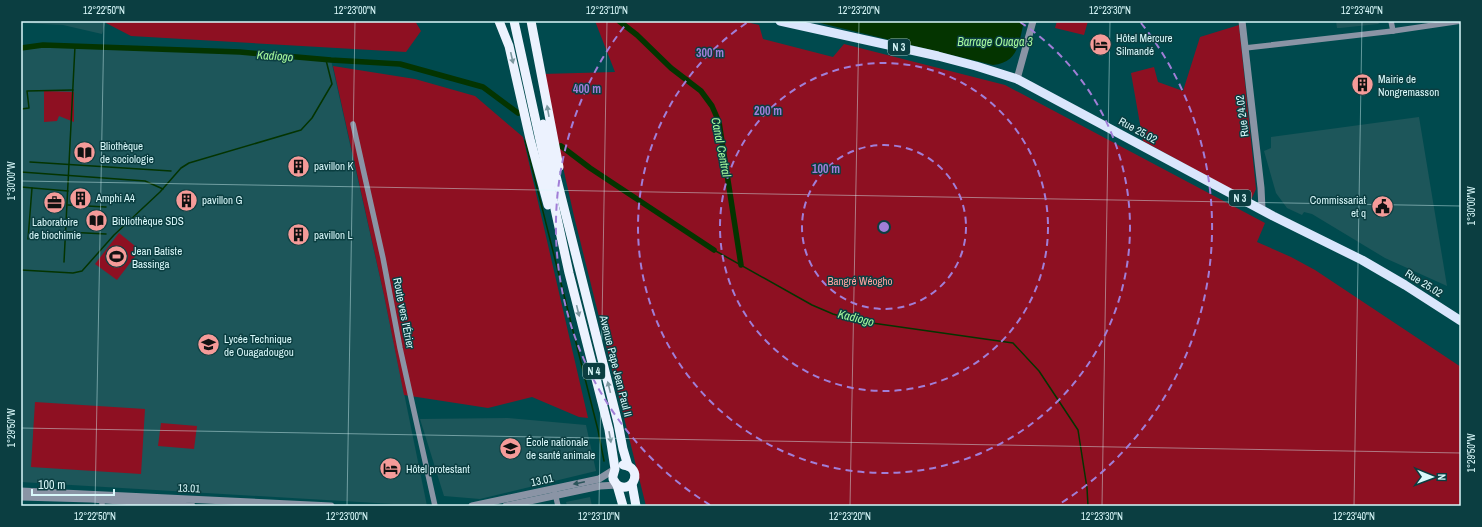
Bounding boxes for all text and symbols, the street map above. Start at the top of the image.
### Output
text: 12°22'50"N [83,4,125,17]
text: 12°23'00"N [334,4,376,17]
text: 12°23'10"N [586,4,628,17]
text: 12°23'20"N [838,4,880,17]
text: 12°23'30"N [1089,4,1131,17]
text: 12°23'40"N [1341,4,1383,17]
hotel icon: Hôtel Mercure Silmandé [1087,31,1113,57]
place label: Hôtel Mercure Silmandé [1116,31,1173,58]
water label: Barrage Ouaga 3 [957,34,1033,50]
road number: N 3 [888,39,910,55]
text: 300 m [696,45,724,61]
water label: Kadiogo [256,47,294,65]
one-way arrow [509,51,515,64]
building icon: Mairie de Nongremasson [1350,72,1376,98]
place label: Mairie de Nongremasson [1378,72,1439,99]
text: 400 m [573,81,601,97]
street label: Rue 24.02 [1233,94,1251,138]
text: 200 m [754,103,782,119]
one-way arrow [545,105,551,117]
street label: Rue 25.02 [1116,114,1160,146]
water label: Canal Central [707,116,735,179]
library icon: Bliothèque de sociologie [71,139,97,165]
place label: Bliothèque de sociologie [100,139,154,166]
building icon: pavillon K [285,153,311,179]
place label: pavillon K [314,159,354,173]
text: 1°30'00"W [5,161,18,201]
text: 100 m [812,161,840,177]
building icon: Amphi A4 [68,185,94,211]
text: 1°30'00"W [1465,186,1478,226]
building icon: pavillon G [174,187,200,213]
office icon: Laboratoire de biochimie [42,189,68,215]
road number: N 3 [1229,190,1251,206]
place label: Amphi A4 [95,191,135,205]
place label: pavillon G [202,193,243,207]
place label: Commissariat et q [1310,193,1366,220]
public building icon: Commissariat et q [1369,193,1395,219]
library icon: Bibliothèque SDS [83,208,109,234]
place label: Bibliothèque SDS [112,214,184,228]
place label: Laboratoire de biochimie [29,215,81,242]
centre of rings [877,220,891,234]
building icon: pavillon L [286,222,312,248]
place label: pavillon L [314,228,353,242]
sports icon: Jean Batiste Bassinga [104,244,130,270]
place label: Jean Batiste Bassinga [132,244,182,271]
street label: Rue 25.02 [1403,266,1445,300]
park label: Bangré Wéogho [827,274,893,288]
street label: Route vers l'Étrier [390,276,418,350]
one-way arrow [576,304,582,317]
water label: Kadiogo [836,306,876,330]
street label: Avenue Pape Jean Paul II [596,313,635,418]
school or university icon: Lycée Technique de Ouagadougou [195,332,221,358]
place label: Lycée Technique de Ouagadougou [224,332,294,359]
road number: N 4 [583,363,605,379]
one-way arrow [606,381,612,393]
text: 1°29'50"W [5,408,18,448]
one-way arrow [607,431,613,443]
text: 1°29'50"W [1465,433,1478,473]
school or university icon: École nationale de santé animale [497,435,523,461]
place label: École nationale de santé animale [526,435,595,462]
hotel icon: Hôtel protestant [378,456,404,482]
north arrow [1412,457,1452,497]
place label: Hôtel protestant [406,462,470,476]
scale bar [32,471,114,497]
street label: 13.01 [530,471,554,489]
text: N [1435,474,1449,481]
text: 100 m [38,477,65,493]
street label: 13.01 [177,480,201,496]
one-way arrow [573,481,586,487]
text: 12°22'50"N [74,510,116,523]
text: 12°23'00"N [326,510,368,523]
text: 12°23'10"N [578,510,620,523]
text: 12°23'20"N [829,510,871,523]
text: 12°23'30"N [1081,510,1123,523]
text: 12°23'40"N [1333,510,1375,523]

